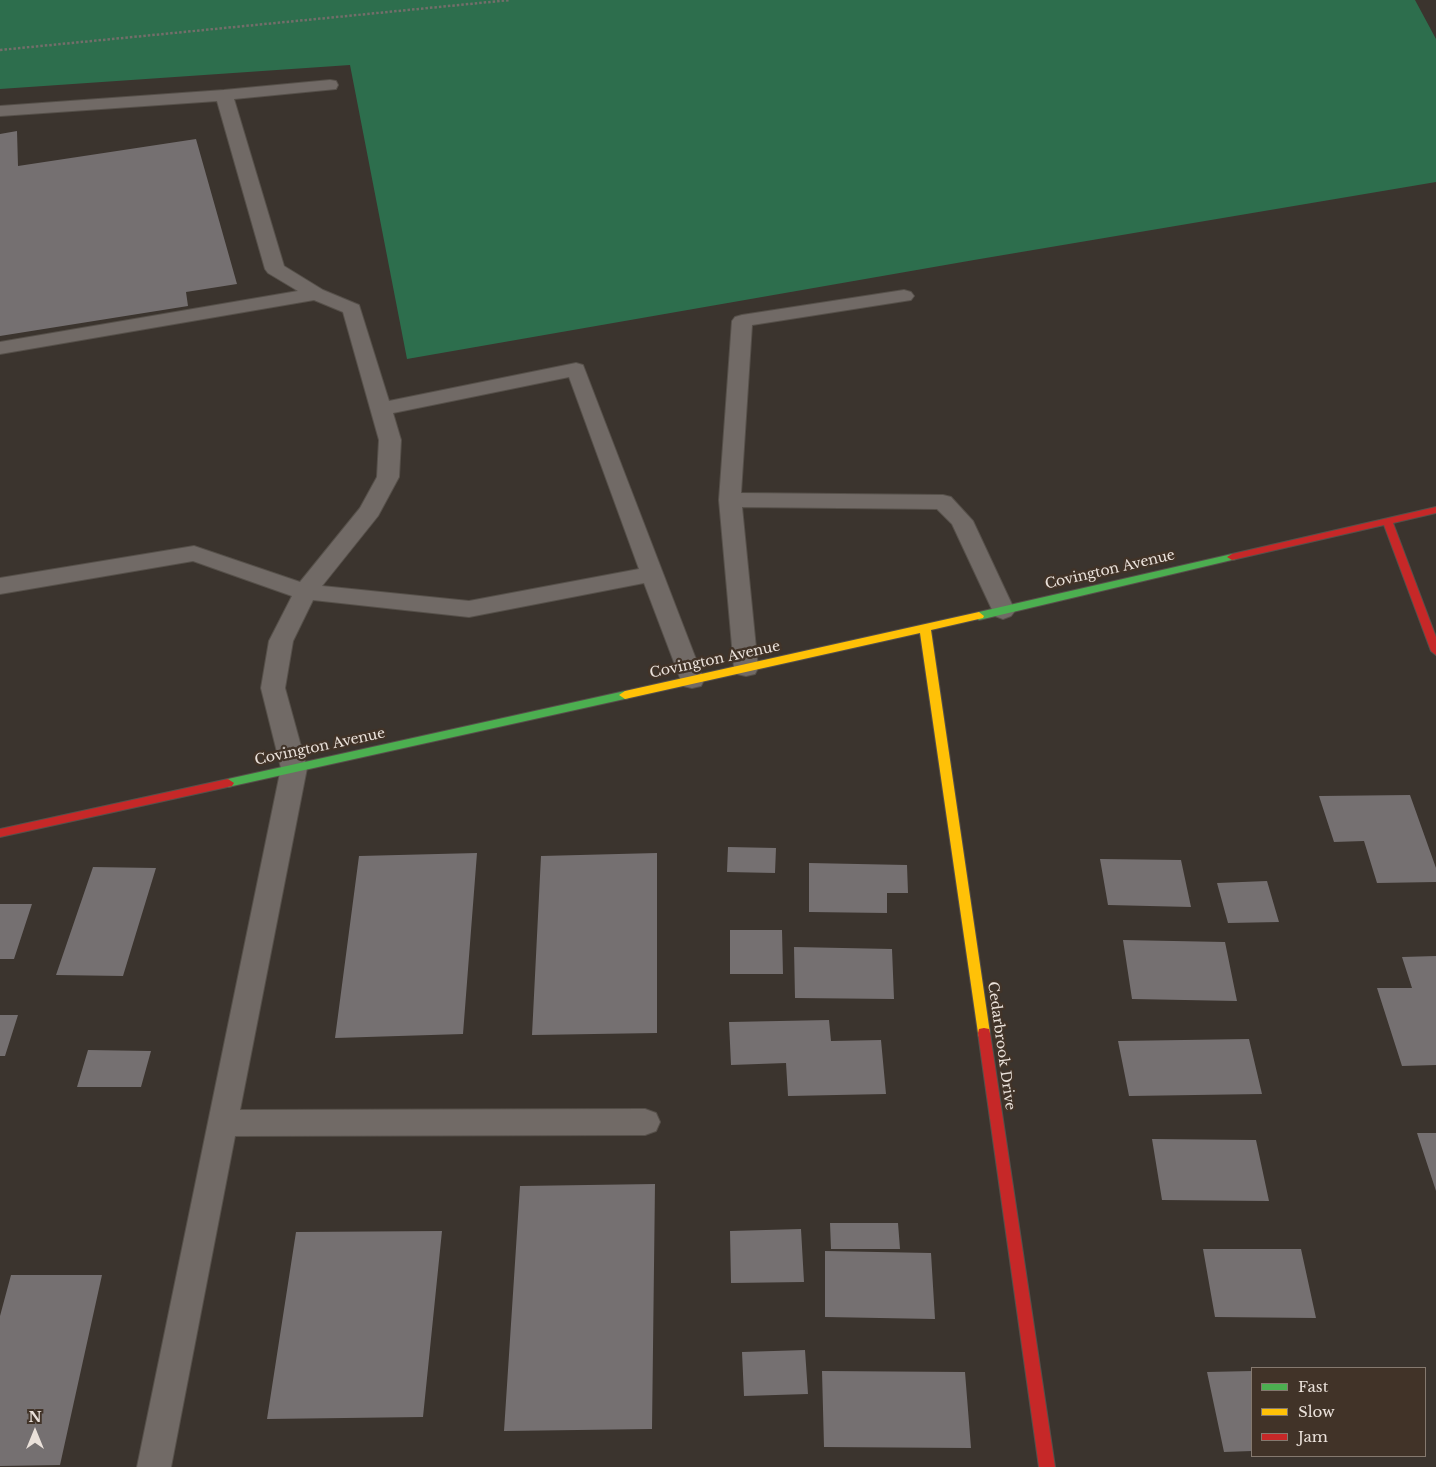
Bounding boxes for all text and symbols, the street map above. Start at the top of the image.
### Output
street label: Covington Avenue [1043,547,1177,593]
street label: Covington Avenue [648,638,782,682]
street label: Covington Avenue [253,725,387,769]
street label: Cedarbrook Drive [984,981,1018,1111]
legend [1251,1367,1426,1457]
text: Fast [1298,1377,1328,1396]
text: Slow [1298,1402,1335,1421]
north arrow [10,1407,60,1457]
text: N [28,1408,42,1426]
text: Jam [1298,1427,1328,1446]

